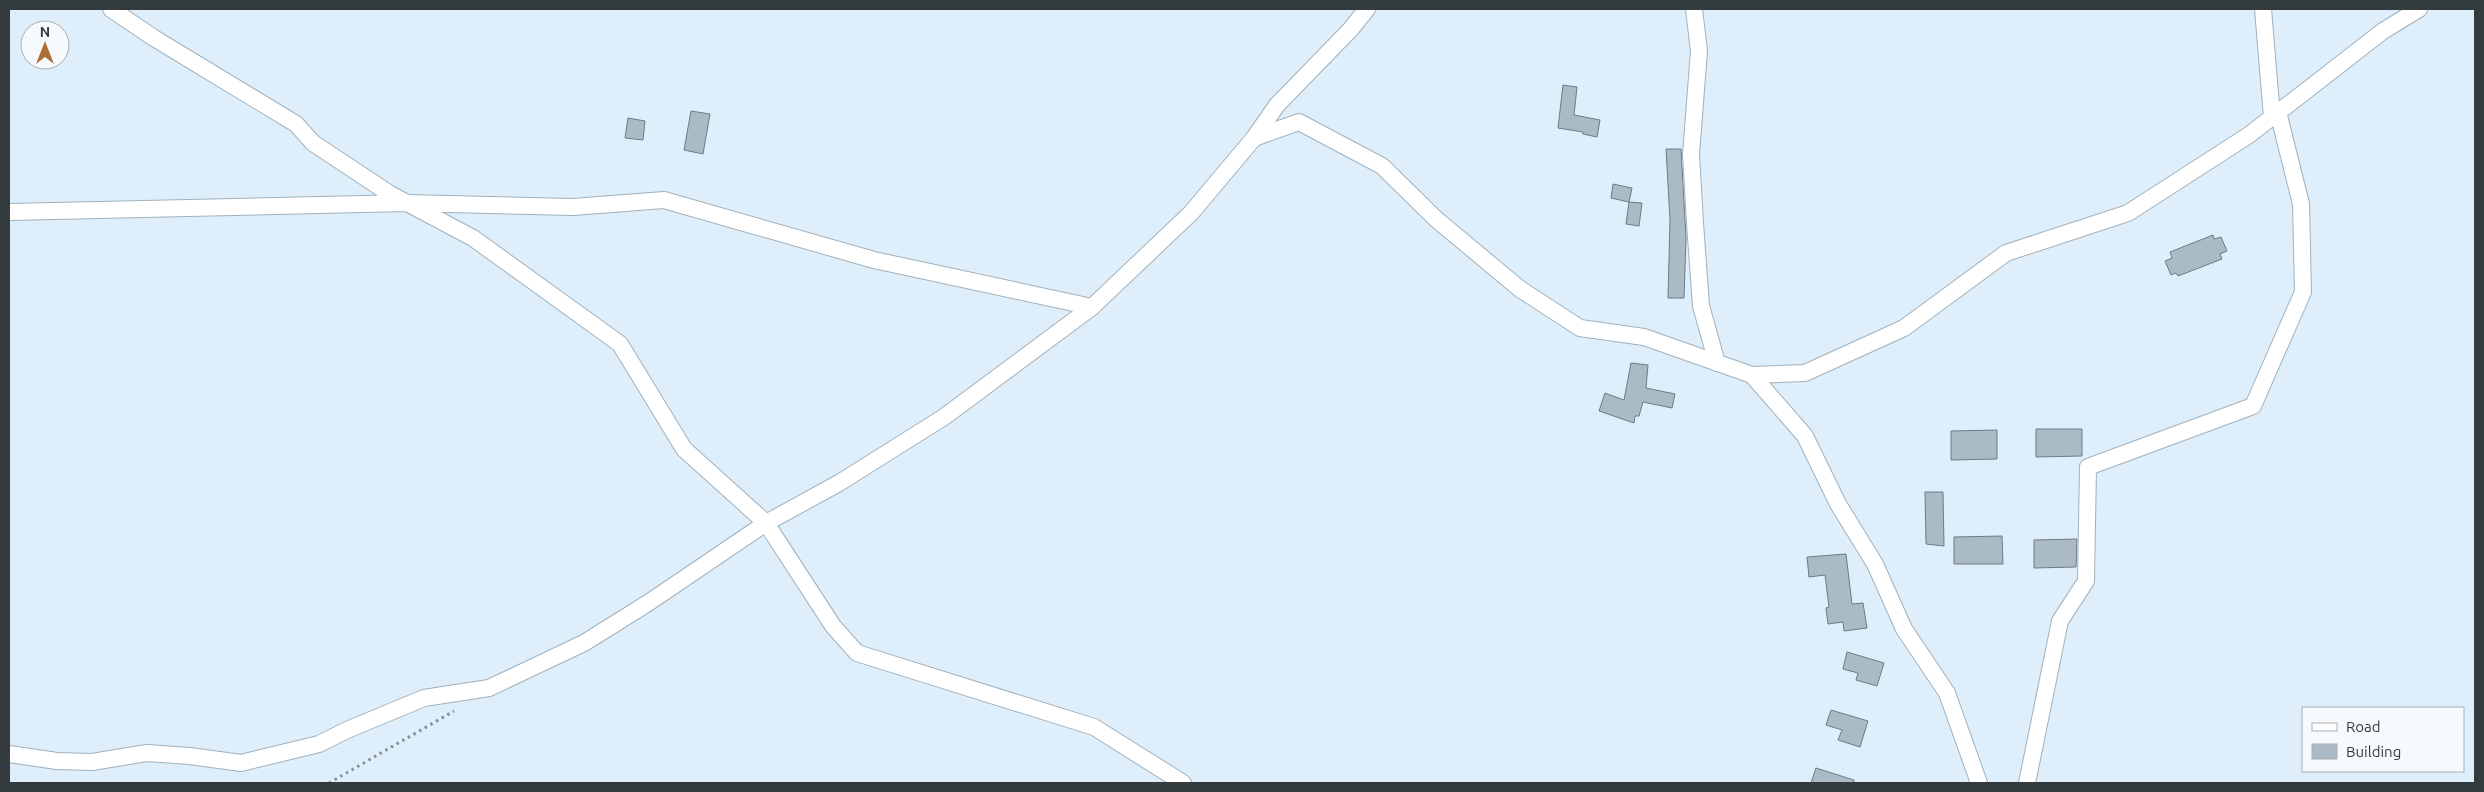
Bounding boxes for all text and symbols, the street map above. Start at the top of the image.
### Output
north arrow [20,20,70,70]
text: N [40,24,50,40]
legend [2302,707,2464,772]
text: Road [2346,718,2381,735]
text: Building [2346,743,2401,760]

